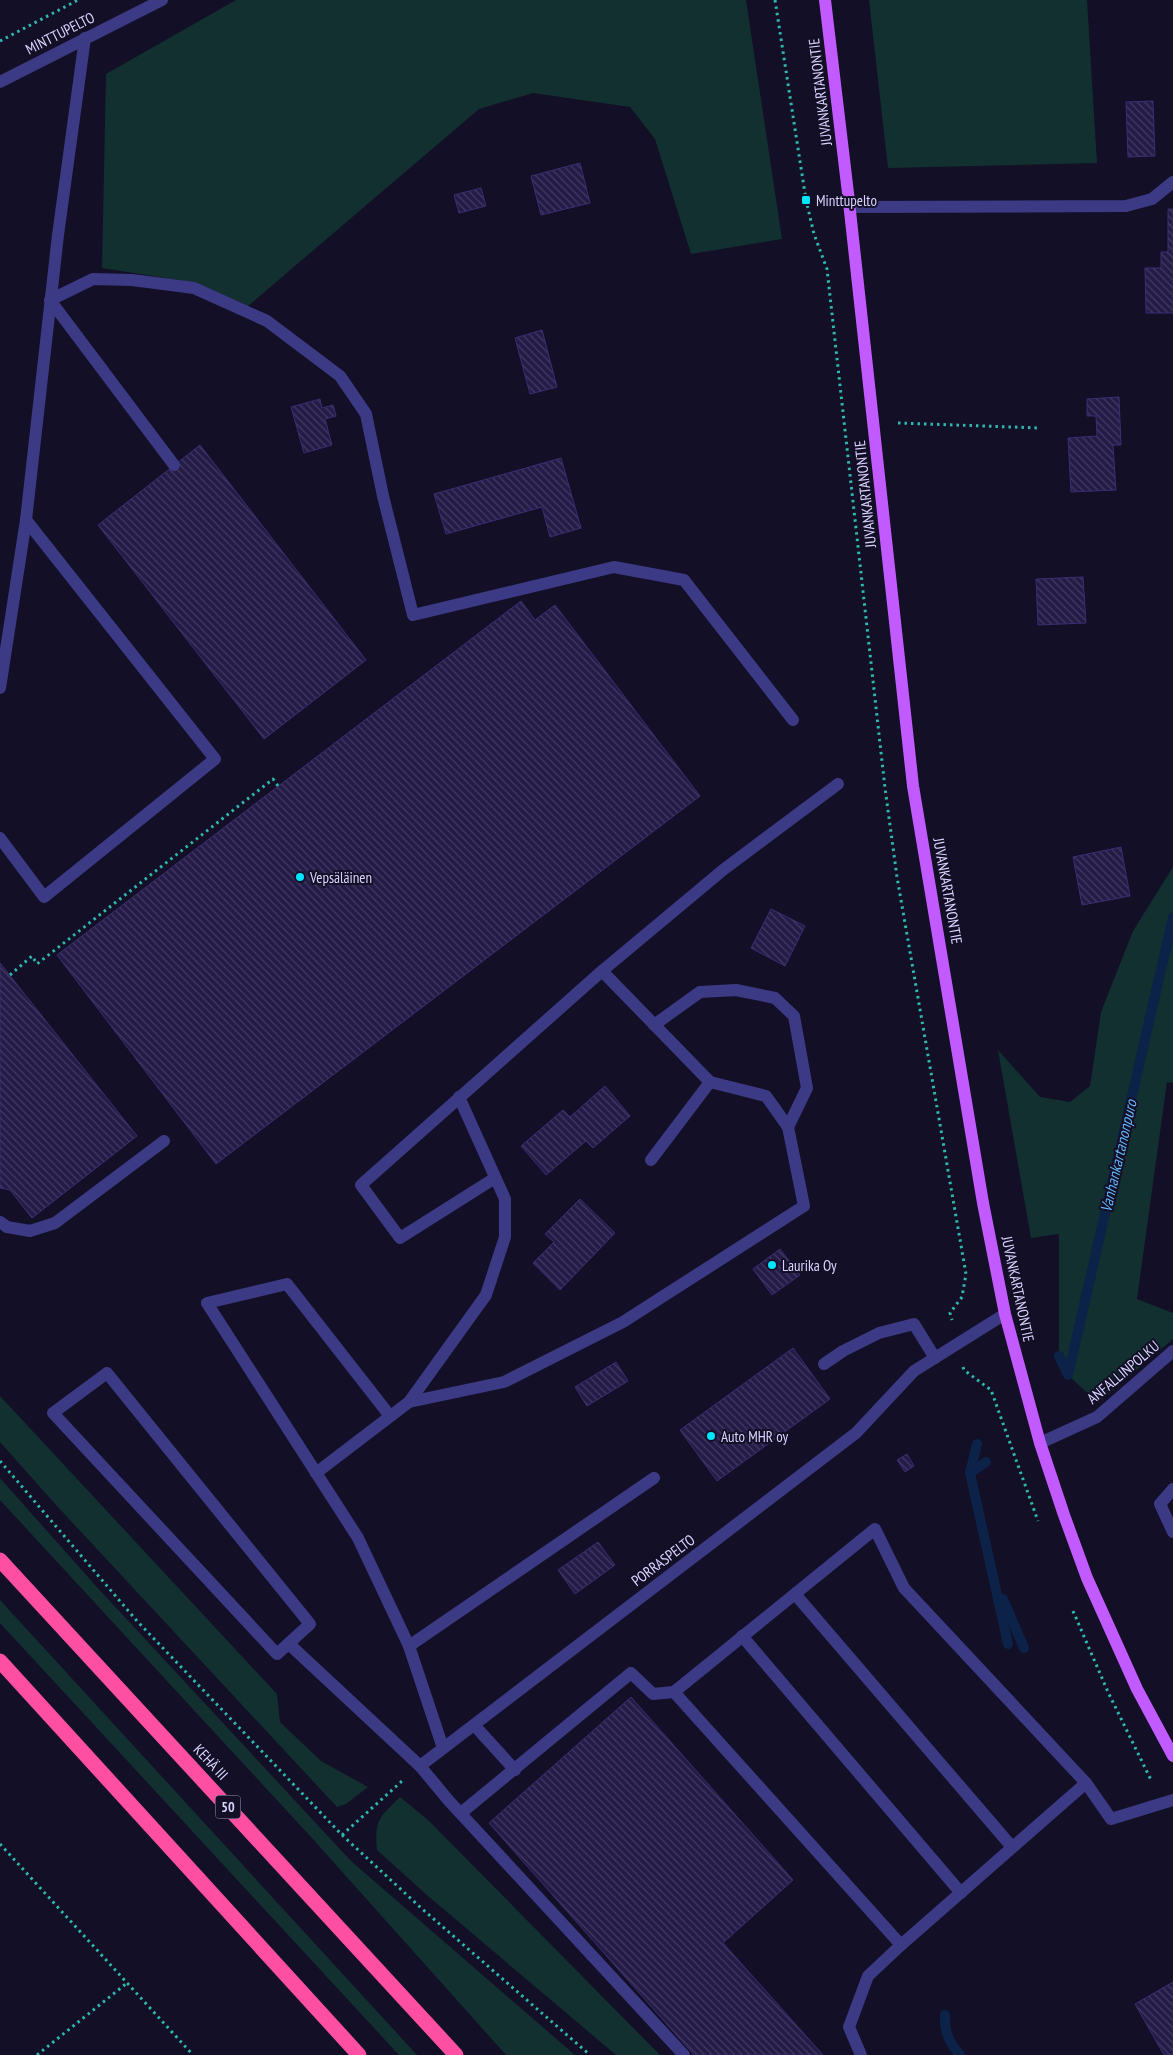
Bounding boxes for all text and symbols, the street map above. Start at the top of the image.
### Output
street label: MINTTUPELTO [22,8,98,58]
street label: JUVANKARTANONTIE [804,37,836,148]
place label: Minttupelto [816,191,877,210]
marker: Minttupelto [800,194,812,206]
street label: JUVANKARTANONTIE [850,440,880,549]
street label: JUVANKARTANONTIE [929,835,967,946]
place label: Vepsäläinen [309,868,372,887]
marker: Vepsäläinen [294,871,306,883]
water label: Vanhankartanonpuro [1095,1097,1141,1214]
street label: JUVANKARTANONTIE [997,1233,1038,1344]
place label: Laurika Oy [782,1256,837,1275]
marker: Laurika Oy [766,1259,778,1271]
street label: ANFALLINPOLKU [1083,1336,1163,1408]
place label: Auto MHR oy [721,1427,789,1446]
marker: Auto MHR oy [705,1430,717,1442]
street label: PORRASPELTO [627,1530,699,1590]
street label: KEHÄ III [190,1740,232,1784]
road number: 50 [216,1795,240,1818]

